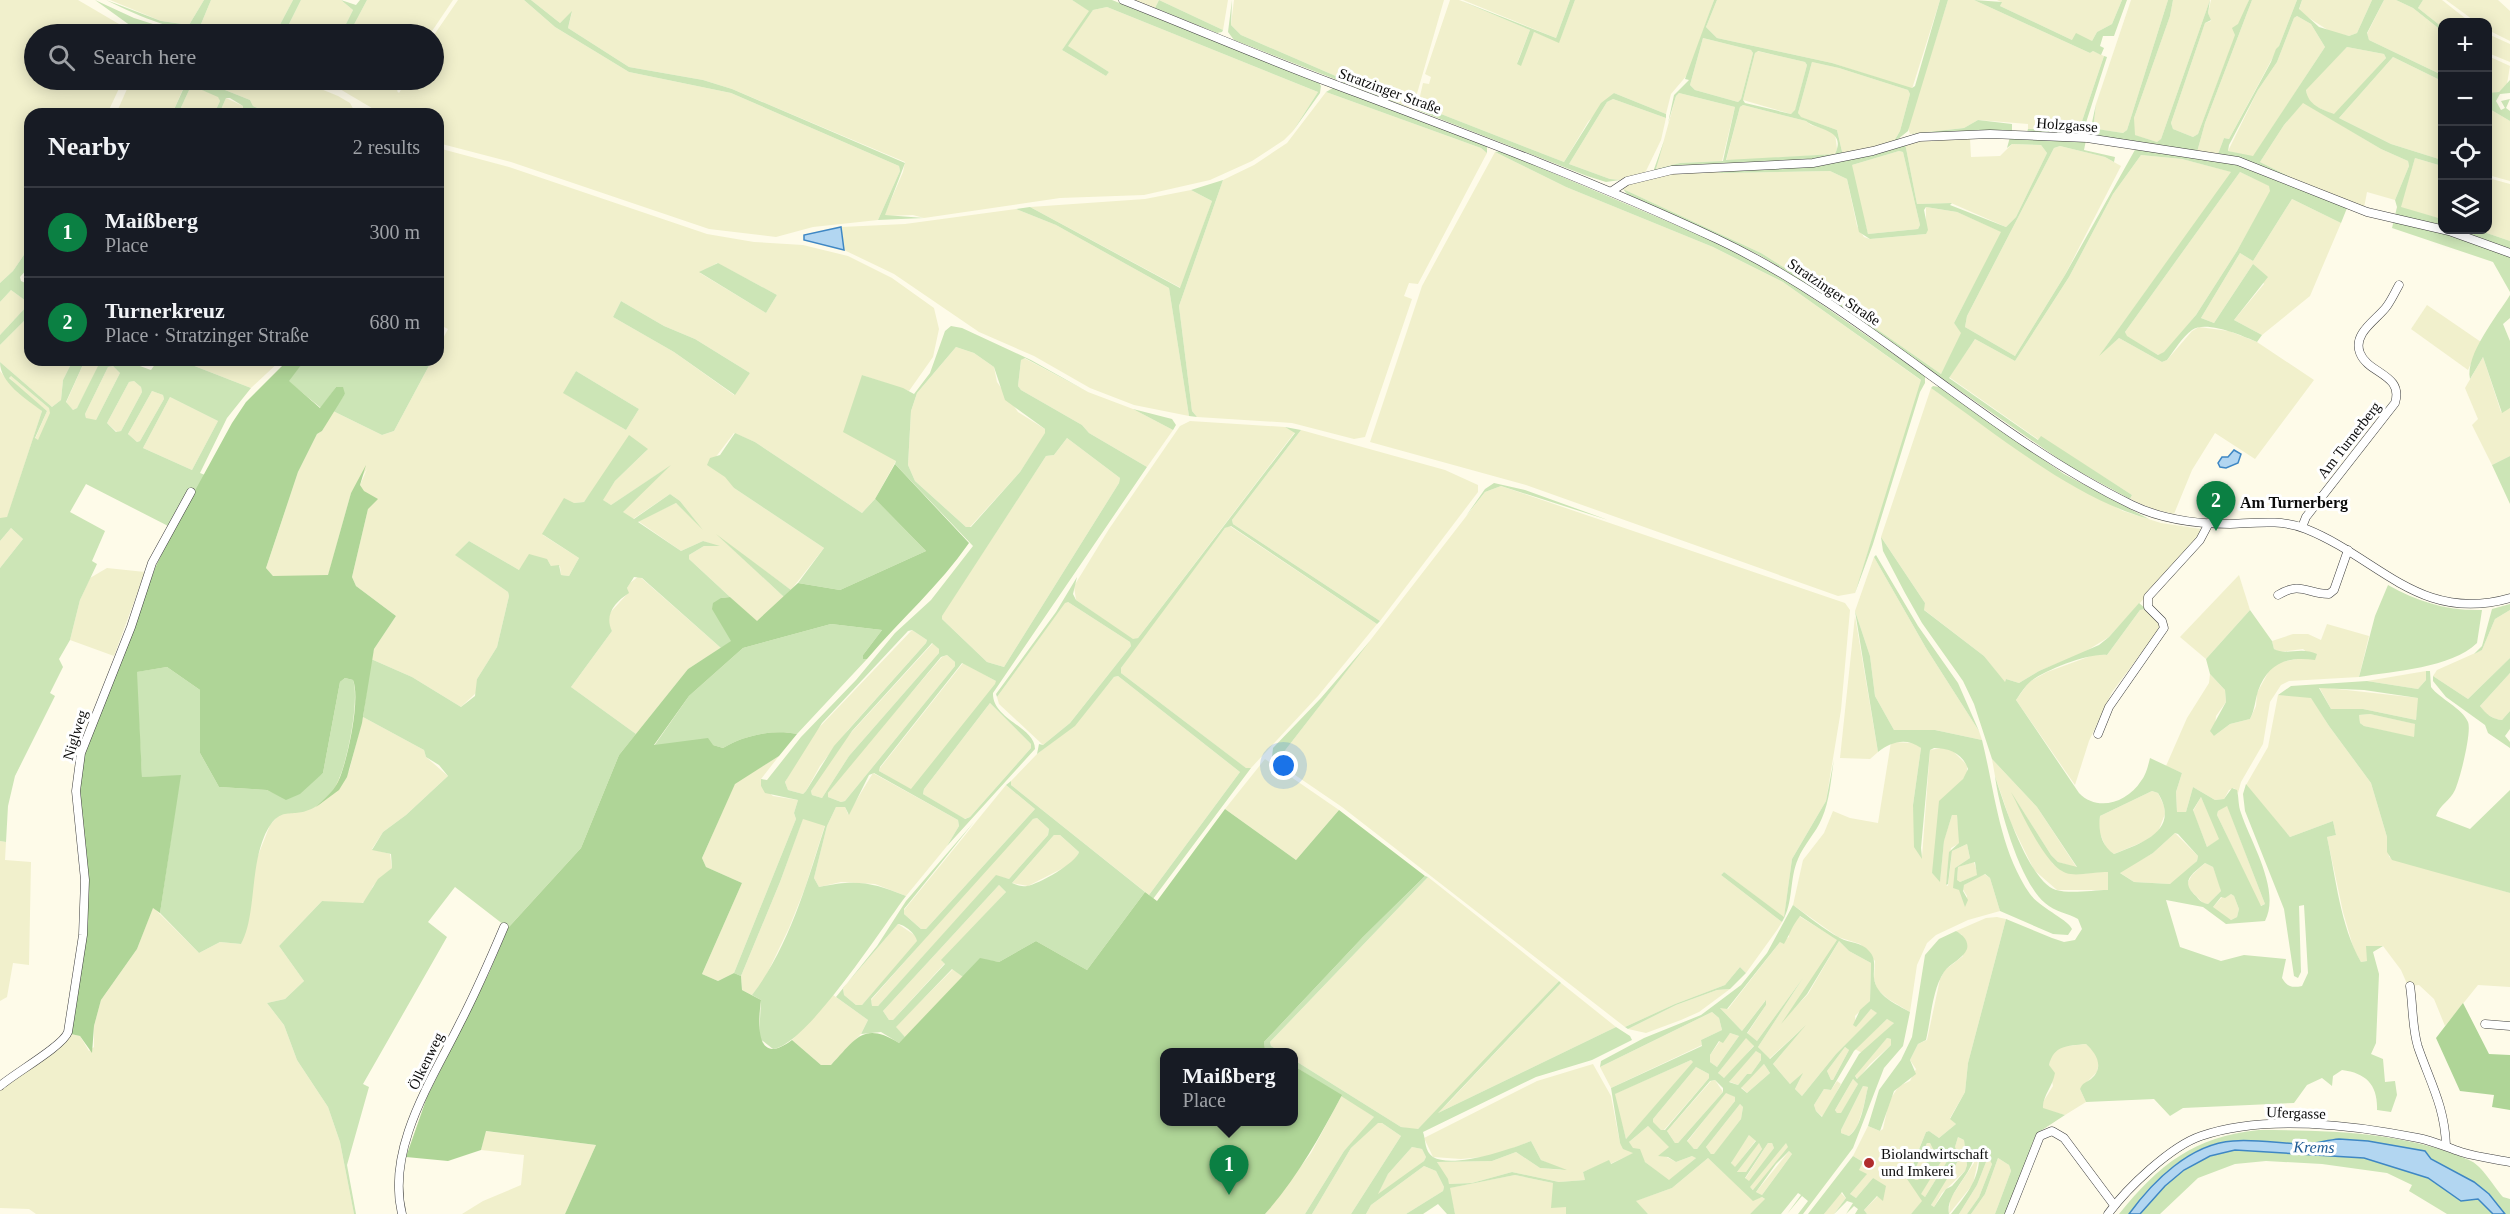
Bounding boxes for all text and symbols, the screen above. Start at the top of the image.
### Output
map controls [2438,18,2492,234]
button: + [2438,18,2492,72]
search box [24,24,444,90]
icon: search [45,41,78,74]
text: Search here [93,44,196,69]
street label: Stratzinger Straße [1337,65,1444,117]
button: − [2438,72,2492,126]
street label: Holzgasse [2036,115,2099,135]
button: locate [2438,126,2492,180]
text: Nearby [48,132,130,161]
text: 2 results [353,136,420,158]
button: layers [2438,180,2492,234]
text: Maißberg [105,208,198,233]
text: 1 [63,221,73,243]
text: 300 m [369,221,420,243]
text: Place [105,234,148,256]
street label: Stratzinger Straße [1785,255,1883,329]
text: Turnerkreuz [105,298,225,323]
text: 2 [63,311,73,333]
text: 680 m [369,311,420,333]
text: Place · Stratzinger Straße [105,324,309,346]
street label: Am Turnerberg [2314,398,2384,481]
pin: 2 [2196,482,2236,531]
district label: Am Turnerberg [2240,494,2348,512]
street label: Niglweg [60,707,90,762]
your location [1269,751,1298,780]
street label: Ölkenweg [405,1029,447,1092]
popup [1160,1048,1298,1126]
text: Maißberg [1183,1063,1275,1088]
text: Place [1183,1089,1226,1111]
street label: Ufergasse [2266,1104,2326,1122]
water label: Krems [2292,1138,2335,1156]
pin: 1 [1210,1146,1248,1195]
place label: Biolandwirtschaft und Imkerei [1881,1146,1989,1179]
marker: Biolandwirtschaft und Imkerei [1862,1156,1876,1170]

